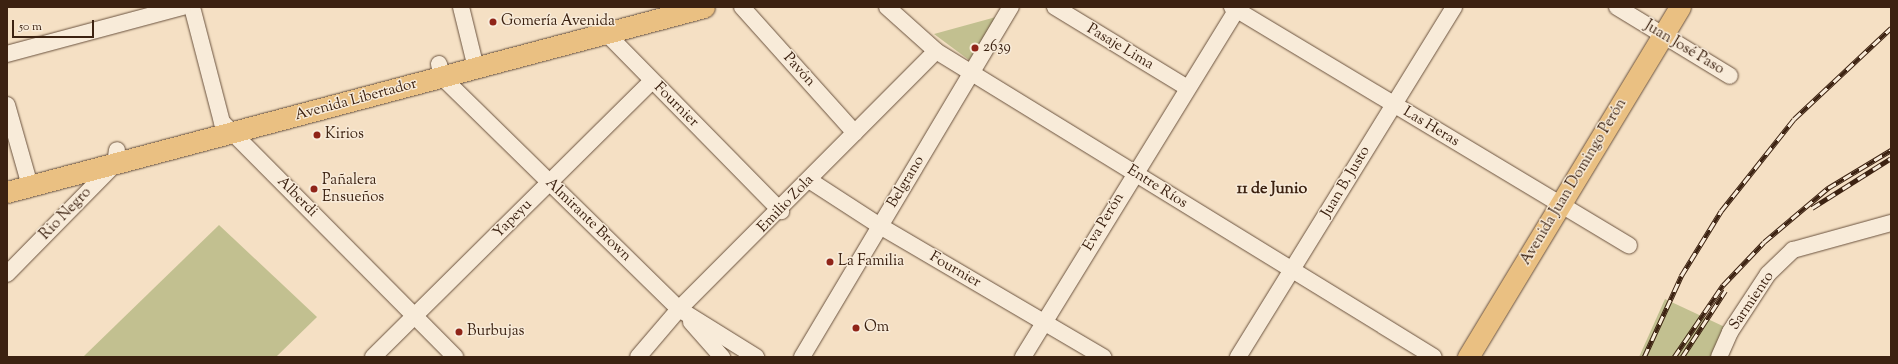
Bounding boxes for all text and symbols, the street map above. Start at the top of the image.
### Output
scale bar [14,12,96,38]
place label: Gomería Avenida [501,13,615,31]
marker: Gomería Avenida [488,17,498,27]
street label: Juan José Paso [1641,17,1727,79]
text: 50 m [19,18,42,36]
street label: Pasaje Lima [1083,20,1157,74]
place label: 2639 [983,39,1011,57]
marker: 2639 [970,43,980,53]
street label: Pavón [779,49,819,91]
street label: Avenida Libertador [293,75,419,125]
street label: Fournier [650,79,702,131]
street label: Avenida Juan Domingo Perón [1517,96,1631,268]
street label: Las Heras [1400,103,1462,151]
place label: Kirios [325,126,364,144]
marker: Kirios [312,130,322,140]
street label: Juan B. Justo [1318,143,1374,221]
street label: Belgrano [884,153,928,211]
street label: Entre Ríos [1123,161,1191,213]
place label: Pañalera Ensueños [322,171,384,206]
street label: Emilio Zola [754,171,818,237]
street label: Alberdi [273,173,321,221]
street label: Almirante Brown [541,174,635,266]
district label: 11 de Junio [1237,180,1307,200]
street label: Rio Negro [37,184,95,244]
marker: Pañalera Ensueños [309,184,319,194]
street label: Eva Perón [1080,190,1128,254]
street label: Yapeyu [490,196,536,242]
street label: Fournier [926,248,984,292]
place label: La Familia [838,253,904,271]
marker: La Familia [825,257,835,267]
street label: Sarmiento [1726,268,1778,334]
place label: Om [864,319,889,337]
place label: Burbujas [467,323,524,341]
marker: Om [851,323,861,333]
marker: Burbujas [454,327,464,337]

